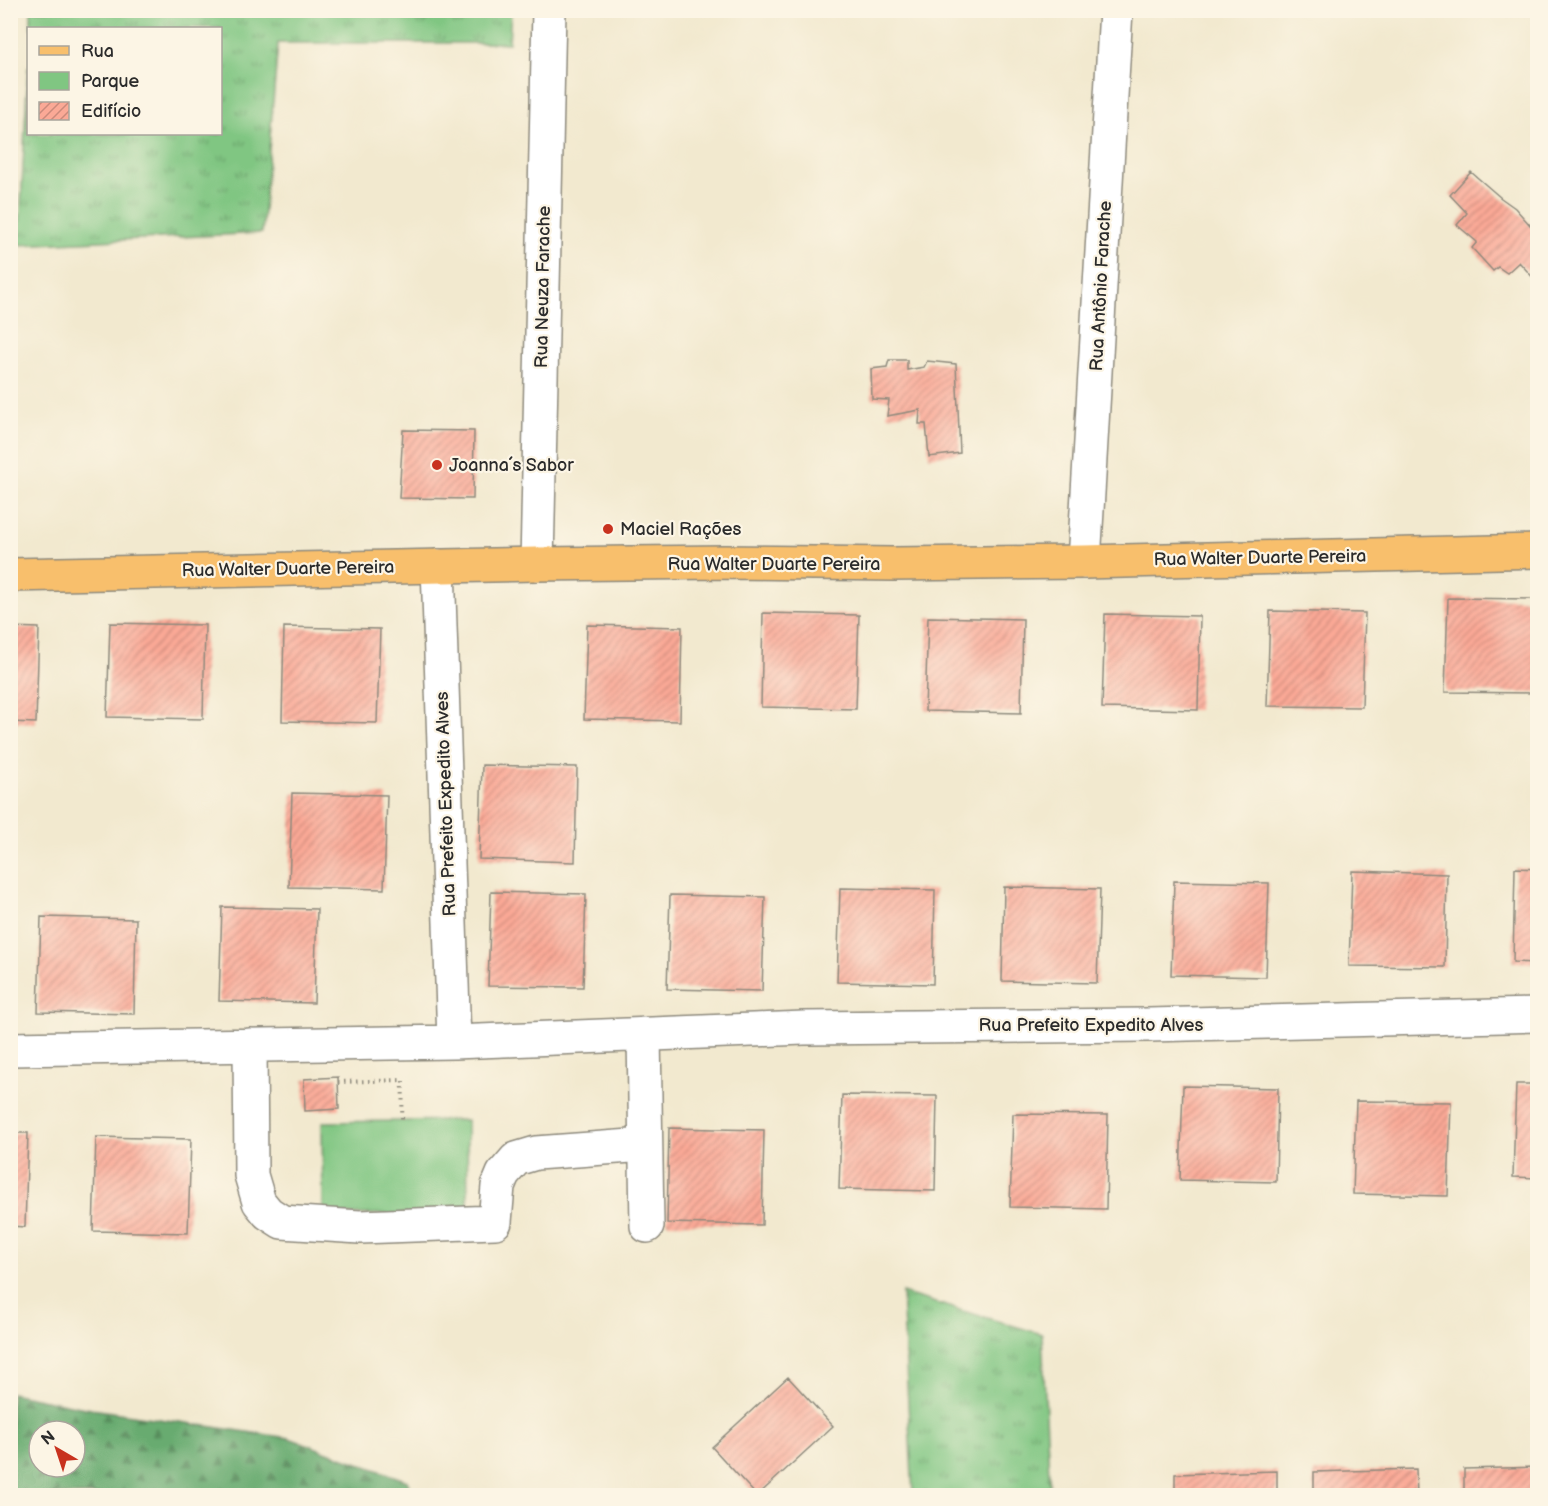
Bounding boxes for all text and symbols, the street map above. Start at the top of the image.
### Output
legend [27,27,222,135]
text: Rua [81,41,114,62]
text: Parque [81,71,139,92]
text: Edifício [81,101,141,122]
street label: Rua Antônio Farache [1086,200,1116,372]
street label: Rua Neuza Farache [531,205,555,368]
place label: Joanna´s Sabor [449,455,574,476]
marker: Joanna´s Sabor [430,458,444,472]
place label: Maciel Rações [620,519,742,540]
marker: Maciel Rações [601,522,615,536]
street label: Rua Walter Duarte Pereira [1153,546,1367,570]
street label: Rua Walter Duarte Pereira [668,554,880,575]
street label: Rua Walter Duarte Pereira [181,557,395,581]
street label: Rua Prefeito Expedito Alves [432,691,460,917]
street label: Rua Prefeito Expedito Alves [979,1015,1204,1036]
north arrow [27,1419,87,1479]
text: N [38,1427,59,1450]

